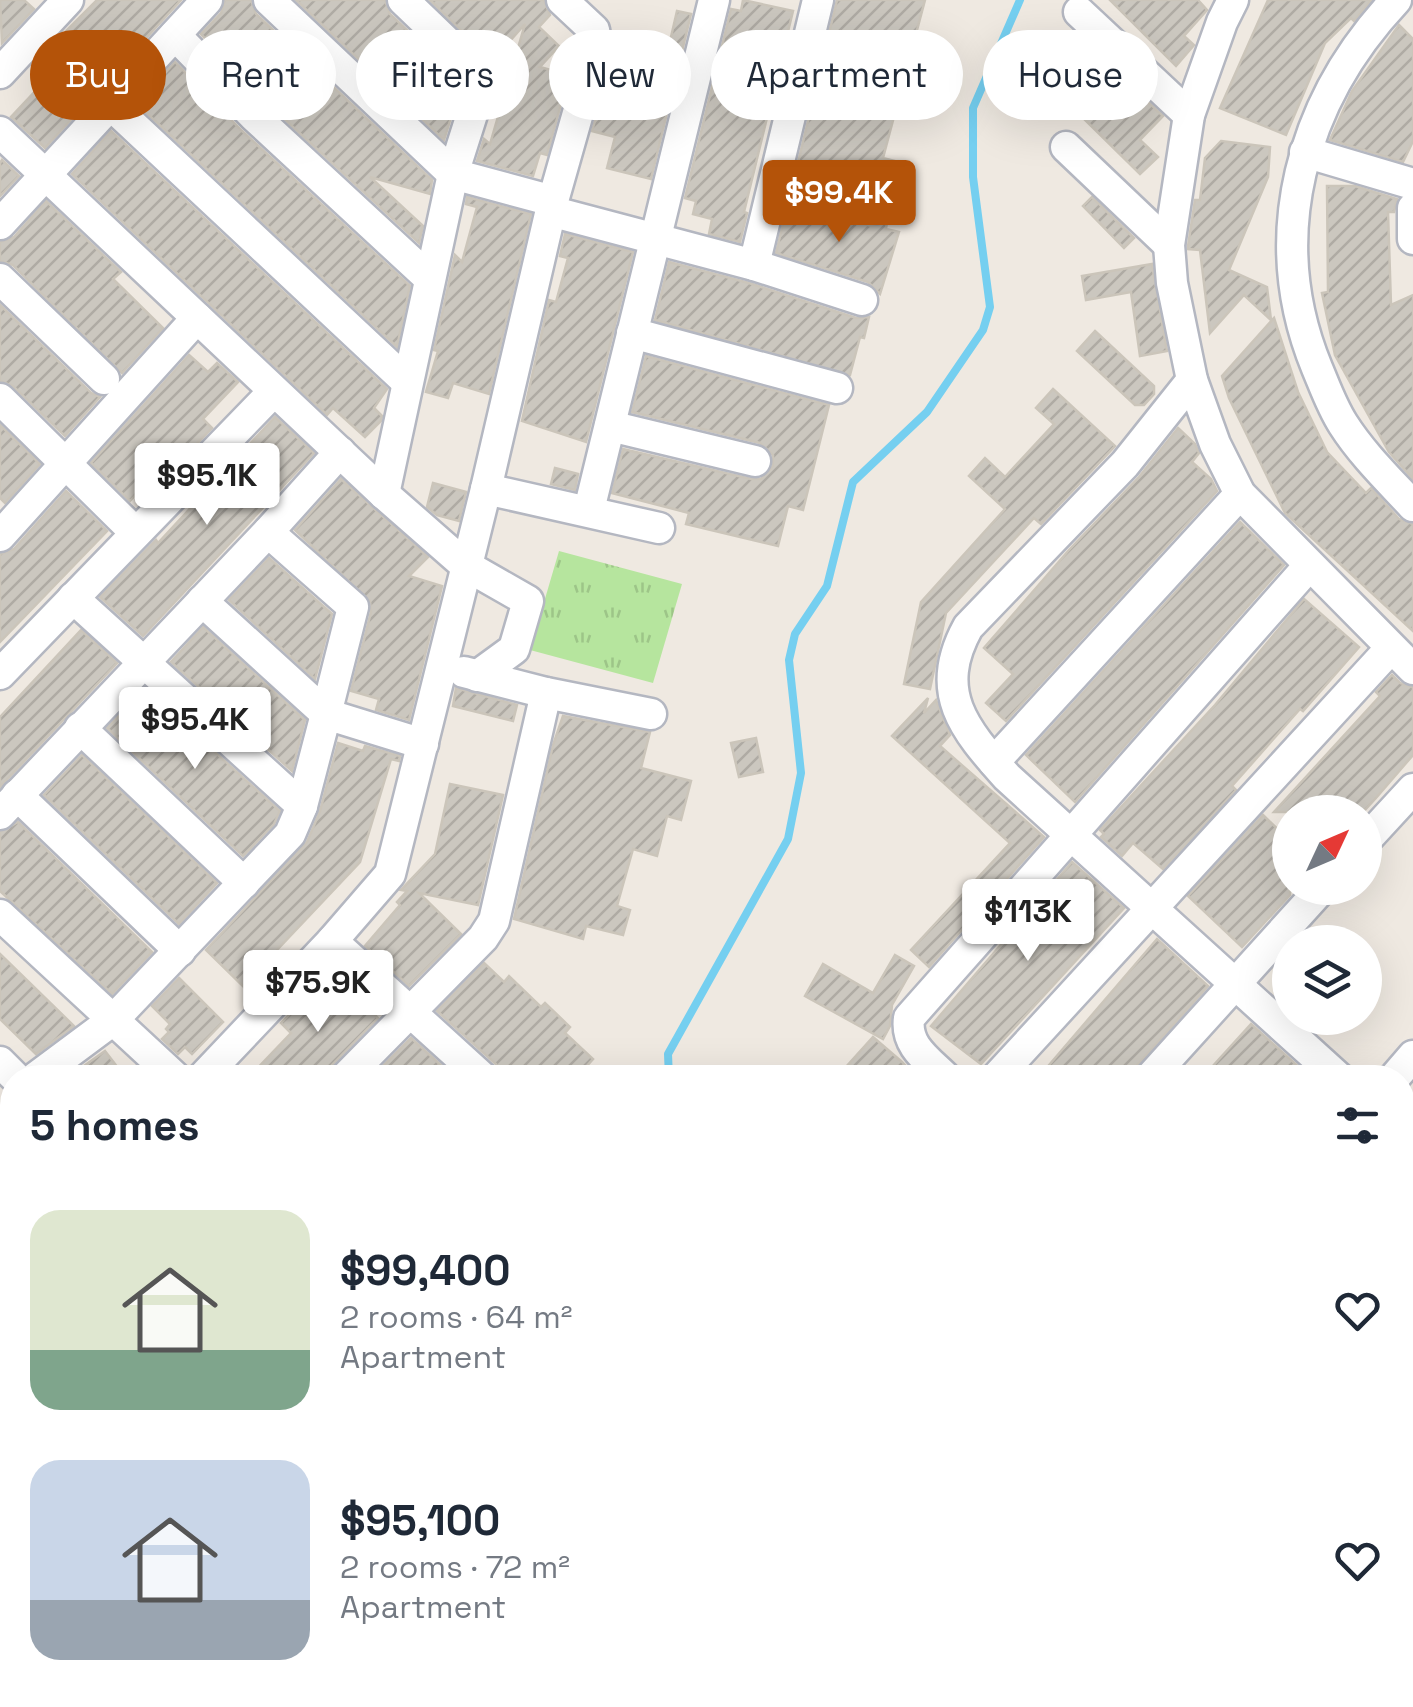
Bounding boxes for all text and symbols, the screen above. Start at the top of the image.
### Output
chip: Buy [30,30,166,120]
chip: Rent [186,30,336,120]
chip: Filters [356,30,529,120]
chip: New [549,30,691,120]
chip: Apartment [711,30,963,120]
chip: House [983,30,1158,120]
pin: $99.4K [758,160,920,245]
text: $99.4K [785,172,893,212]
pin: $95.1K [126,443,288,528]
text: $95.1K [157,455,257,495]
pin: $95.4K [114,687,276,772]
text: $95.4K [141,699,249,739]
north arrow [1272,795,1382,905]
map controls [1272,795,1382,1035]
pin: $113K [958,879,1098,964]
text: $113K [984,891,1072,931]
button: layers [1272,925,1382,1035]
pin: $75.9K [237,950,399,1035]
text: $75.9K [265,962,371,1002]
icon: filters [1330,1098,1385,1153]
text: 5 homes [30,1099,200,1152]
text: $99,400 [340,1244,510,1297]
icon: home [110,1250,230,1370]
icon: heart [1330,1283,1385,1338]
text: 2 rooms · 64 m² [340,1297,572,1337]
text: Apartment [340,1337,506,1377]
text: $95,100 [340,1494,500,1547]
icon: home [110,1500,230,1620]
icon: heart [1330,1533,1385,1588]
text: 2 rooms · 72 m² [340,1547,570,1587]
text: Apartment [340,1587,506,1627]

